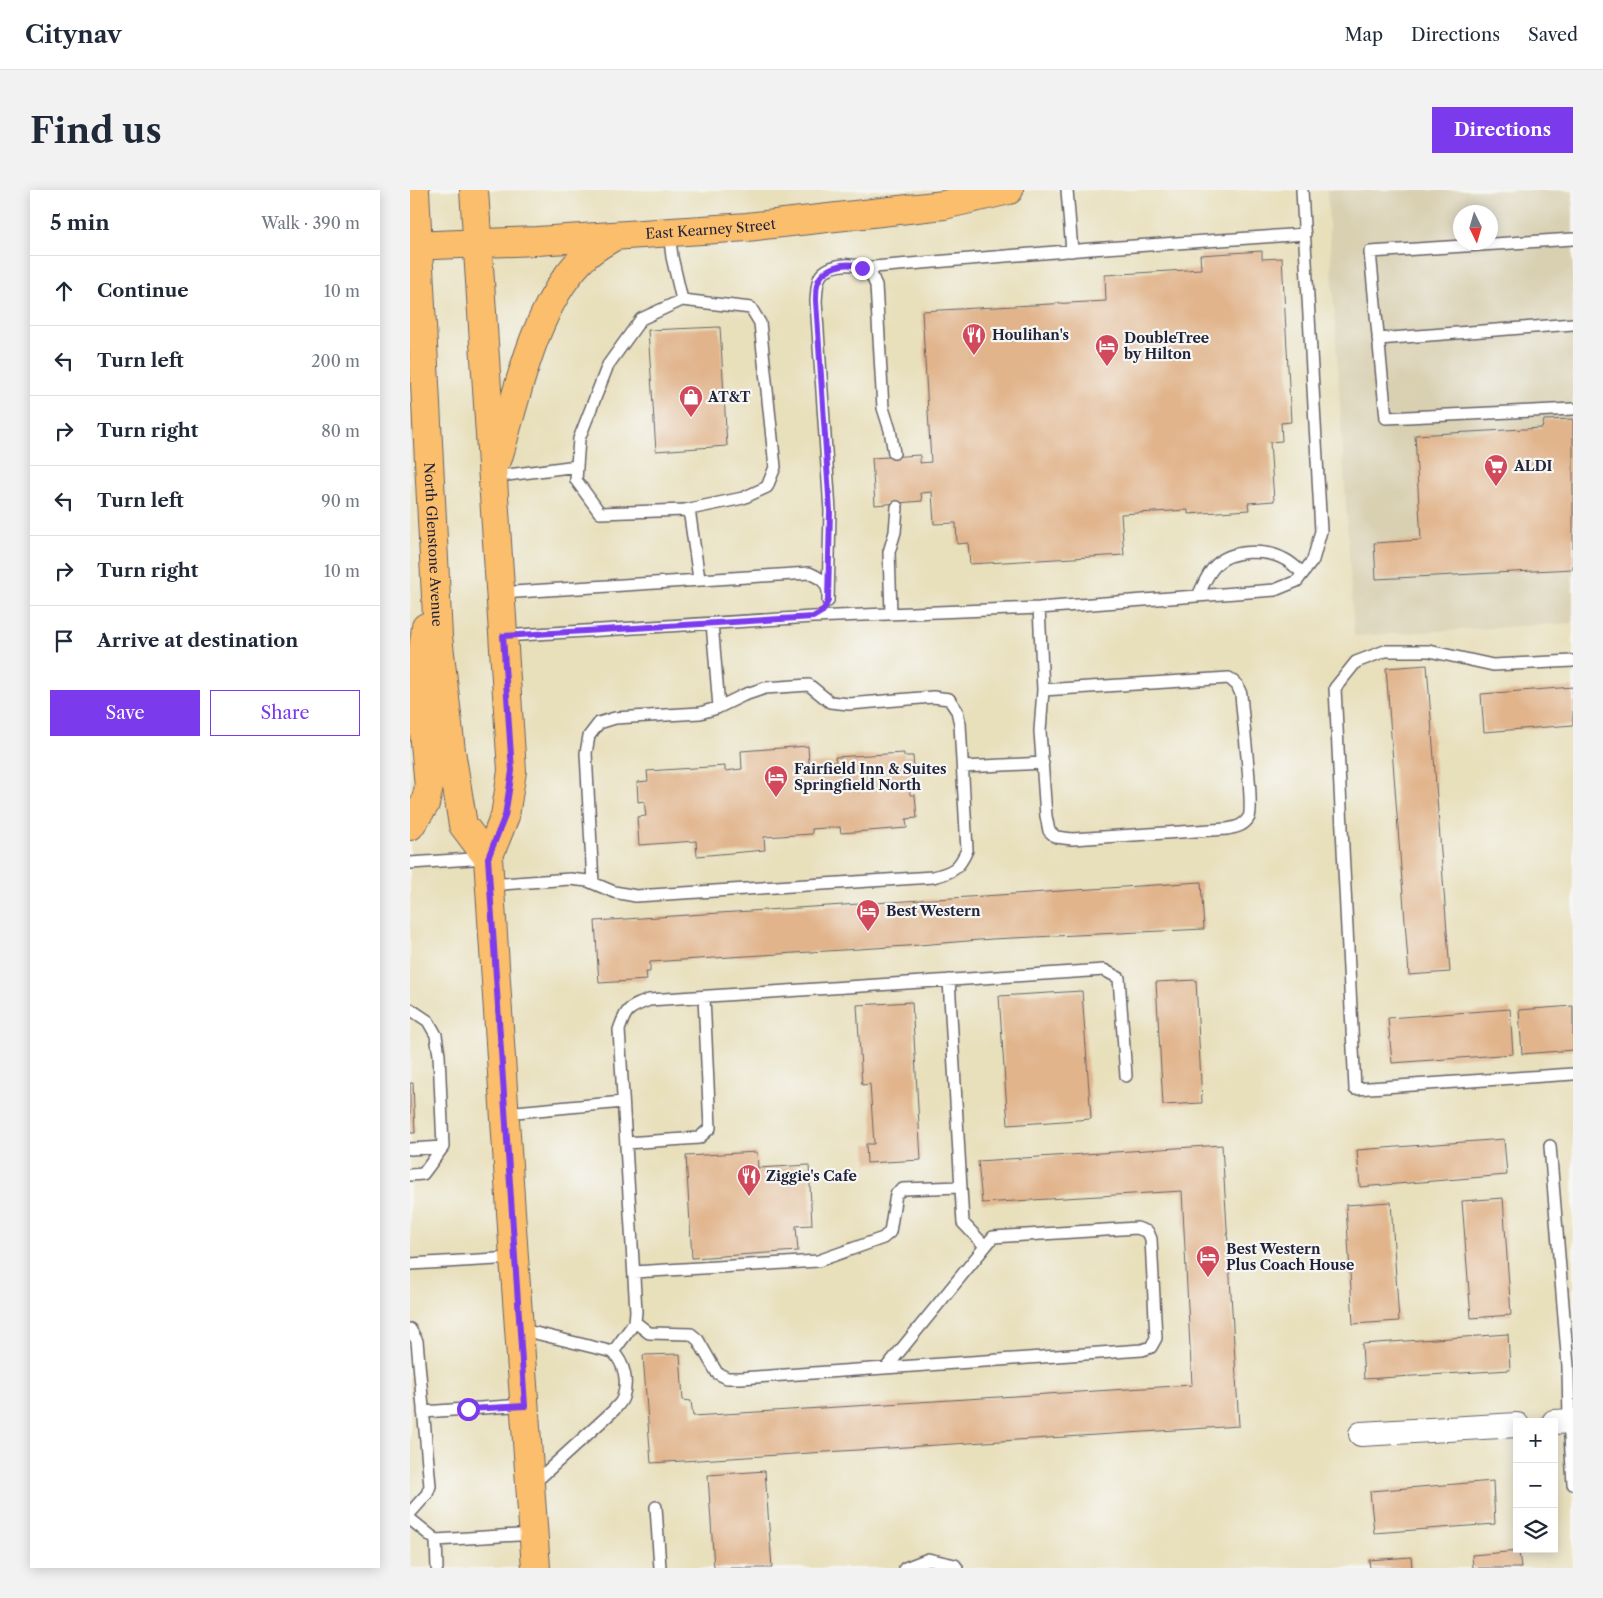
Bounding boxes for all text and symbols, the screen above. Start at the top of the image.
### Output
text: Citynav [25,20,122,49]
text: Map [1344,24,1383,46]
text: Directions [1411,24,1500,46]
text: Saved [1528,24,1578,46]
button: Directions [1432,107,1573,153]
text: Find us [30,109,162,152]
north arrow [1453,205,1498,250]
text: 5 min [50,210,110,235]
text: Walk · 390 m [261,213,360,233]
street label: East Kearney Street [645,215,777,243]
route end [851,257,874,280]
icon: ahead [50,277,78,305]
text: Continue [97,279,189,302]
text: 10 m [324,281,360,301]
restaurant icon: Houlihan's [961,322,987,356]
place label: Houlihan's [992,326,1069,344]
place label: DoubleTree by Hilton [1123,329,1209,363]
hotel icon: DoubleTree by Hilton [1094,333,1120,367]
icon: left [50,347,78,375]
text: Turn left [97,349,184,372]
text: 200 m [311,351,360,371]
shop icon: AT&T [678,384,704,418]
place label: AT&T [707,388,751,406]
icon: right [50,417,78,445]
text: Turn right [97,419,198,442]
text: 80 m [321,421,360,441]
supermarket icon: ALDI [1483,453,1509,487]
place label: ALDI [1513,457,1553,475]
street label: North Glenstone Avenue [420,462,447,627]
icon: left [50,487,78,515]
text: Turn left [97,489,184,512]
text: 90 m [321,491,360,511]
icon: right [50,557,78,585]
text: Turn right [97,559,198,582]
text: 10 m [324,561,360,581]
icon: arrive [50,627,78,655]
text: Arrive at destination [97,629,298,652]
button: Save [50,690,200,736]
button: Share [210,690,360,736]
place label: Fairfield Inn & Suites Springfield North [794,760,947,794]
hotel icon: Fairfield Inn & Suites Springfield North [763,764,789,798]
hotel icon: Best Western [855,898,881,932]
place label: Best Western [886,902,981,920]
restaurant icon: Ziggie's Cafe [736,1163,762,1197]
place label: Ziggie's Cafe [766,1167,857,1185]
place label: Best Western Plus Coach House [1226,1240,1354,1274]
hotel icon: Best Western Plus Coach House [1195,1244,1221,1278]
route start [457,1398,480,1421]
map controls [1513,1418,1558,1553]
button: + [1513,1418,1558,1463]
button: − [1513,1463,1558,1508]
button: layers [1513,1508,1558,1553]

